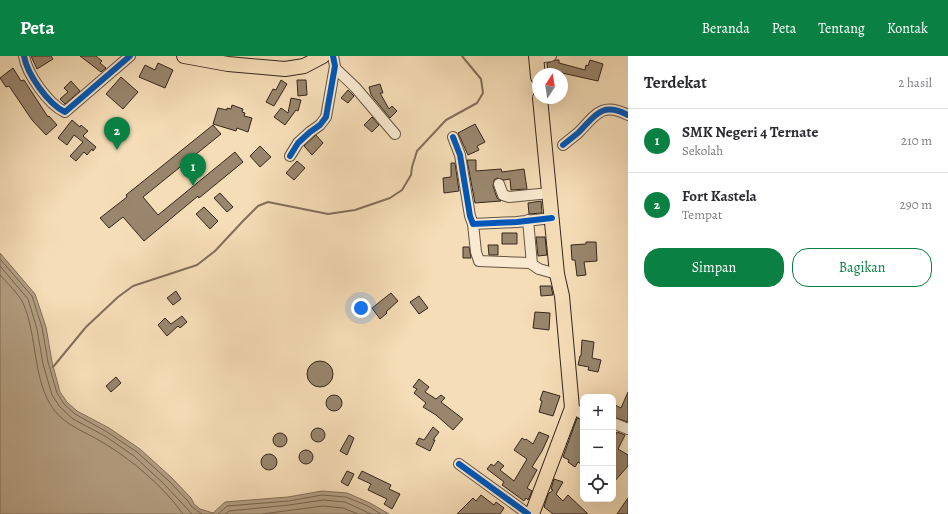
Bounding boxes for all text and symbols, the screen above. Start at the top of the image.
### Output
text: Peta [20,15,55,41]
text: Beranda [702,19,750,38]
text: Peta [772,19,796,38]
text: Tentang [818,19,865,38]
text: Kontak [887,19,928,38]
north arrow [532,68,568,104]
text: Terdekat [644,71,707,94]
text: 2 hasil [898,74,932,91]
pin: 2 [104,117,130,150]
text: SMK Negeri 4 Ternate [682,122,818,142]
text: 1 [655,132,659,149]
text: 210 m [901,132,932,149]
text: Sekolah [682,142,723,159]
pin: 1 [180,153,206,186]
text: Fort Kastela [682,186,757,206]
text: 2 [654,196,660,213]
text: 290 m [900,196,932,213]
text: Tempat [682,206,722,223]
button: Simpan [644,248,784,287]
button: Bagikan [792,248,932,287]
your location [351,298,371,318]
map controls [580,394,616,502]
button: + [580,394,616,430]
button: − [580,430,616,466]
button: locate [580,466,616,502]

